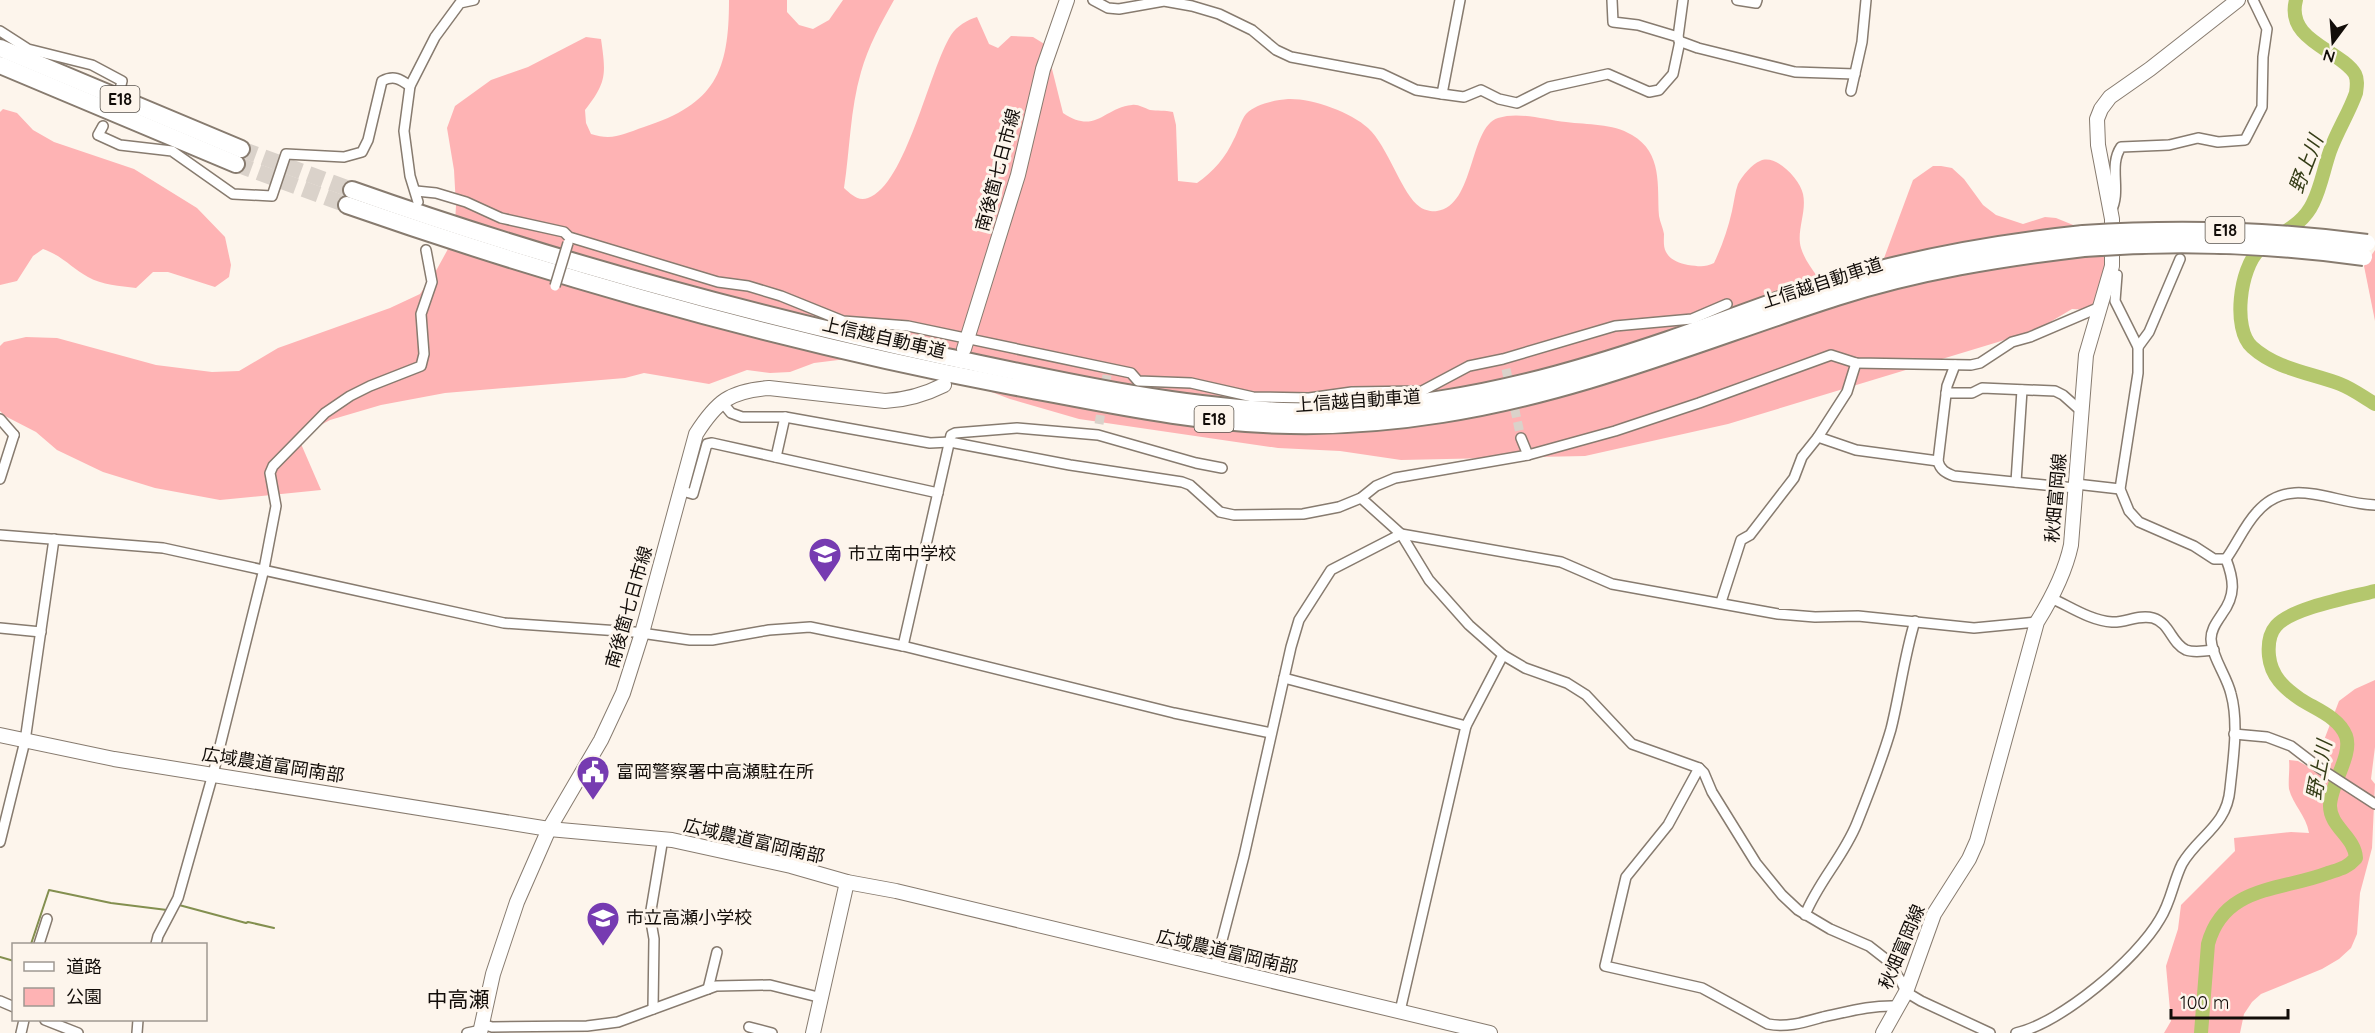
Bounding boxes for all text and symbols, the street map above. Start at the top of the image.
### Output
north arrow [2303,12,2363,72]
text: N [2320,45,2337,68]
road number: E18 [100,86,140,112]
street label: 南後箇七日市線 [970,106,1025,234]
water label: 野上川 [2283,129,2329,196]
road number: E18 [2206,217,2244,243]
street label: 上信越自動車道 [1758,252,1885,313]
street label: 上信越自動車道 [820,312,948,363]
street label: 上信越自動車道 [1294,385,1422,416]
road number: E18 [1194,406,1234,432]
street label: 秋畑富岡線 [2040,452,2071,544]
school or university icon: 市立南中学校 [807,536,843,583]
place label: 市立南中学校 [848,542,956,565]
street label: 南後箇七日市線 [600,543,657,671]
water label: 野上川 [2301,736,2337,802]
street label: 広域農道富岡南部 [200,742,346,787]
public building icon: 富岡警察署中高瀬駐在所 [575,754,611,801]
place label: 富岡警察署中高瀬駐在所 [616,760,814,783]
street label: 広域農道富岡南部 [681,813,827,868]
school or university icon: 市立高瀬小学校 [585,900,621,947]
street label: 秋畑富岡線 [1873,901,1930,993]
place label: 市立高瀬小学校 [626,906,752,929]
street label: 広域農道富岡南部 [1154,924,1300,979]
legend [12,943,207,1021]
text: 道路 [66,955,102,978]
scale bar [2171,982,2288,1020]
text: 公園 [66,985,102,1008]
district label: 中高瀬 [427,986,490,1012]
text: 100 m [2180,991,2229,1014]

